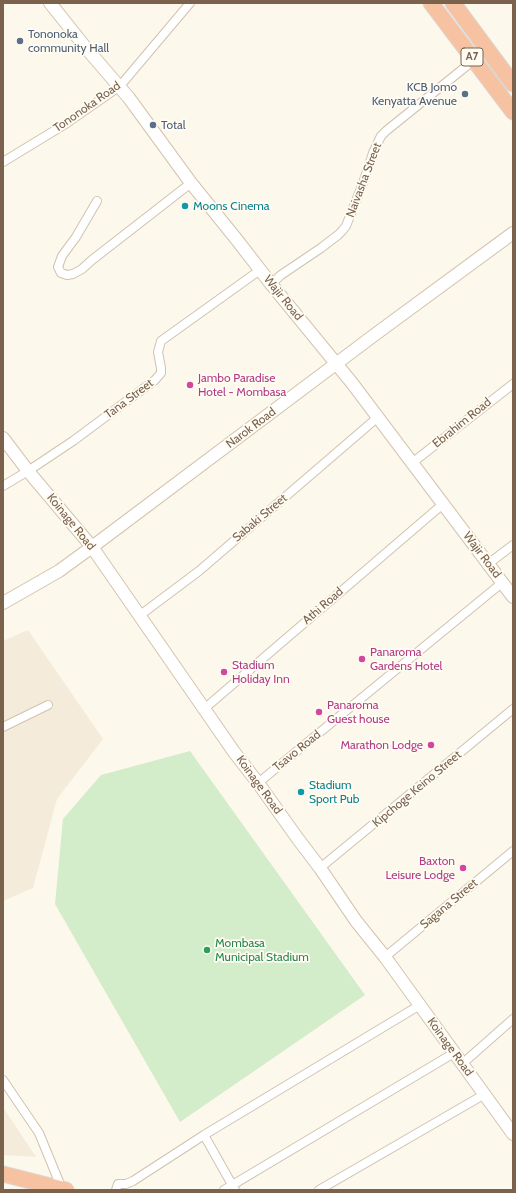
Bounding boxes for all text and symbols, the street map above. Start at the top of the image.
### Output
place label: Tononoka community Hall [28,27,109,55]
marker: Tononoka community Hall [15,36,25,46]
road number: A7 [461,48,483,66]
street label: Tononoka Road [51,79,123,135]
place label: KCB Jomo Kenyatta Avenue [372,80,457,108]
marker: KCB Jomo Kenyatta Avenue [460,89,470,99]
place label: Total [161,118,186,132]
marker: Total [148,120,158,130]
street label: Naivasha Street [343,141,385,219]
place label: Moons Cinema [193,199,270,213]
marker: Moons Cinema [180,201,190,211]
street label: Wajir Road [260,272,306,324]
place label: Jambo Paradise Hotel - Mombasa [198,371,286,399]
street label: Tana Street [102,376,156,422]
marker: Jambo Paradise Hotel - Mombasa [185,380,195,390]
street label: Ebrahim Road [430,395,494,451]
street label: Narok Road [223,405,279,451]
street label: Koinage Road [44,491,98,553]
street label: Sabaki Street [230,491,290,545]
street label: Wajir Road [460,529,504,581]
street label: Athi Road [300,585,346,627]
place label: Panaroma Gardens Hotel [370,645,442,673]
marker: Panaroma Gardens Hotel [357,654,367,664]
place label: Stadium Holiday Inn [232,658,290,686]
marker: Stadium Holiday Inn [219,667,229,677]
place label: Panaroma Guest house [327,698,390,726]
marker: Panaroma Guest house [314,707,324,717]
street label: Tsavo Road [270,727,324,775]
place label: Marathon Lodge [340,738,423,752]
marker: Marathon Lodge [426,740,436,750]
street label: Kipchoge Keino Street [370,748,464,830]
street label: Koinage Road [233,753,285,817]
place label: Stadium Sport Pub [309,778,359,806]
marker: Stadium Sport Pub [296,787,306,797]
place label: Baxton Leisure Lodge [385,854,455,882]
marker: Baxton Leisure Lodge [458,863,468,873]
street label: Sagana Street [417,876,481,932]
place label: Mombasa Municipal Stadium [215,936,309,964]
marker: Mombasa Municipal Stadium [202,945,212,955]
street label: Koinage Road [424,1015,476,1079]

